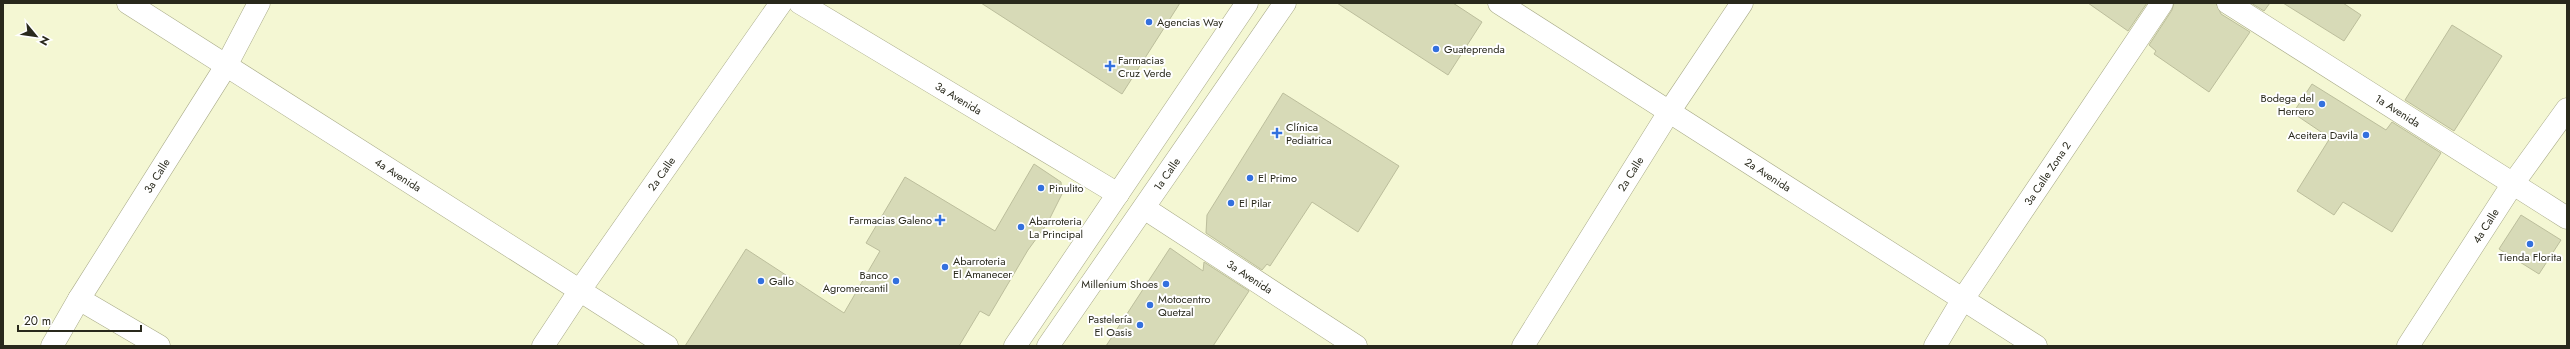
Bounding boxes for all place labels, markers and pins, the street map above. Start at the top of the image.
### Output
place label: Agencias Way [1157,14,1223,30]
marker: Agencias Way [1144,17,1154,27]
place label: Guateprenda [1444,41,1505,57]
marker: Guateprenda [1431,44,1441,54]
place label: Farmacias Cruz Verde [1118,52,1172,81]
marker: Farmacias Cruz Verde [1105,61,1115,71]
place label: Bodega del Herrero [2261,90,2314,119]
marker: Bodega del Herrero [2317,99,2327,109]
place label: Clínica Pediatrica [1286,119,1332,148]
marker: Clínica Pediatrica [1271,127,1283,139]
place label: Aceitera Davila [2288,127,2358,143]
marker: Aceitera Davila [2361,130,2371,140]
place label: El Primo [1258,170,1297,186]
marker: El Primo [1245,173,1255,183]
place label: Pinulito [1049,180,1083,196]
marker: Pinulito [1036,183,1046,193]
place label: El Pilar [1239,195,1272,211]
marker: El Pilar [1226,198,1236,208]
place label: Farmacias Galeno [849,212,932,228]
place label: Abarroteria La Principal [1029,213,1083,242]
marker: Farmacias Galeno [935,215,945,225]
marker: Abarroteria La Principal [1016,222,1026,232]
marker: Tienda Florita [2525,239,2535,249]
place label: Tienda Florita [2499,249,2561,265]
place label: Abarroteria El Amanecer [953,253,1012,282]
marker: Abarroteria El Amanecer [940,262,950,272]
place label: Banco Agromercantil [823,267,888,296]
place label: Gallo [769,273,794,289]
marker: Gallo [756,276,766,286]
marker: Banco Agromercantil [891,276,901,286]
place label: Millenium Shoes [1081,276,1159,292]
marker: Millenium Shoes [1161,279,1171,289]
place label: Motocentro Quetzal [1158,291,1211,320]
marker: Motocentro Quetzal [1145,300,1155,310]
place label: Pastelería El Oasis [1088,311,1133,340]
marker: Pastelería El Oasis [1135,320,1145,330]

